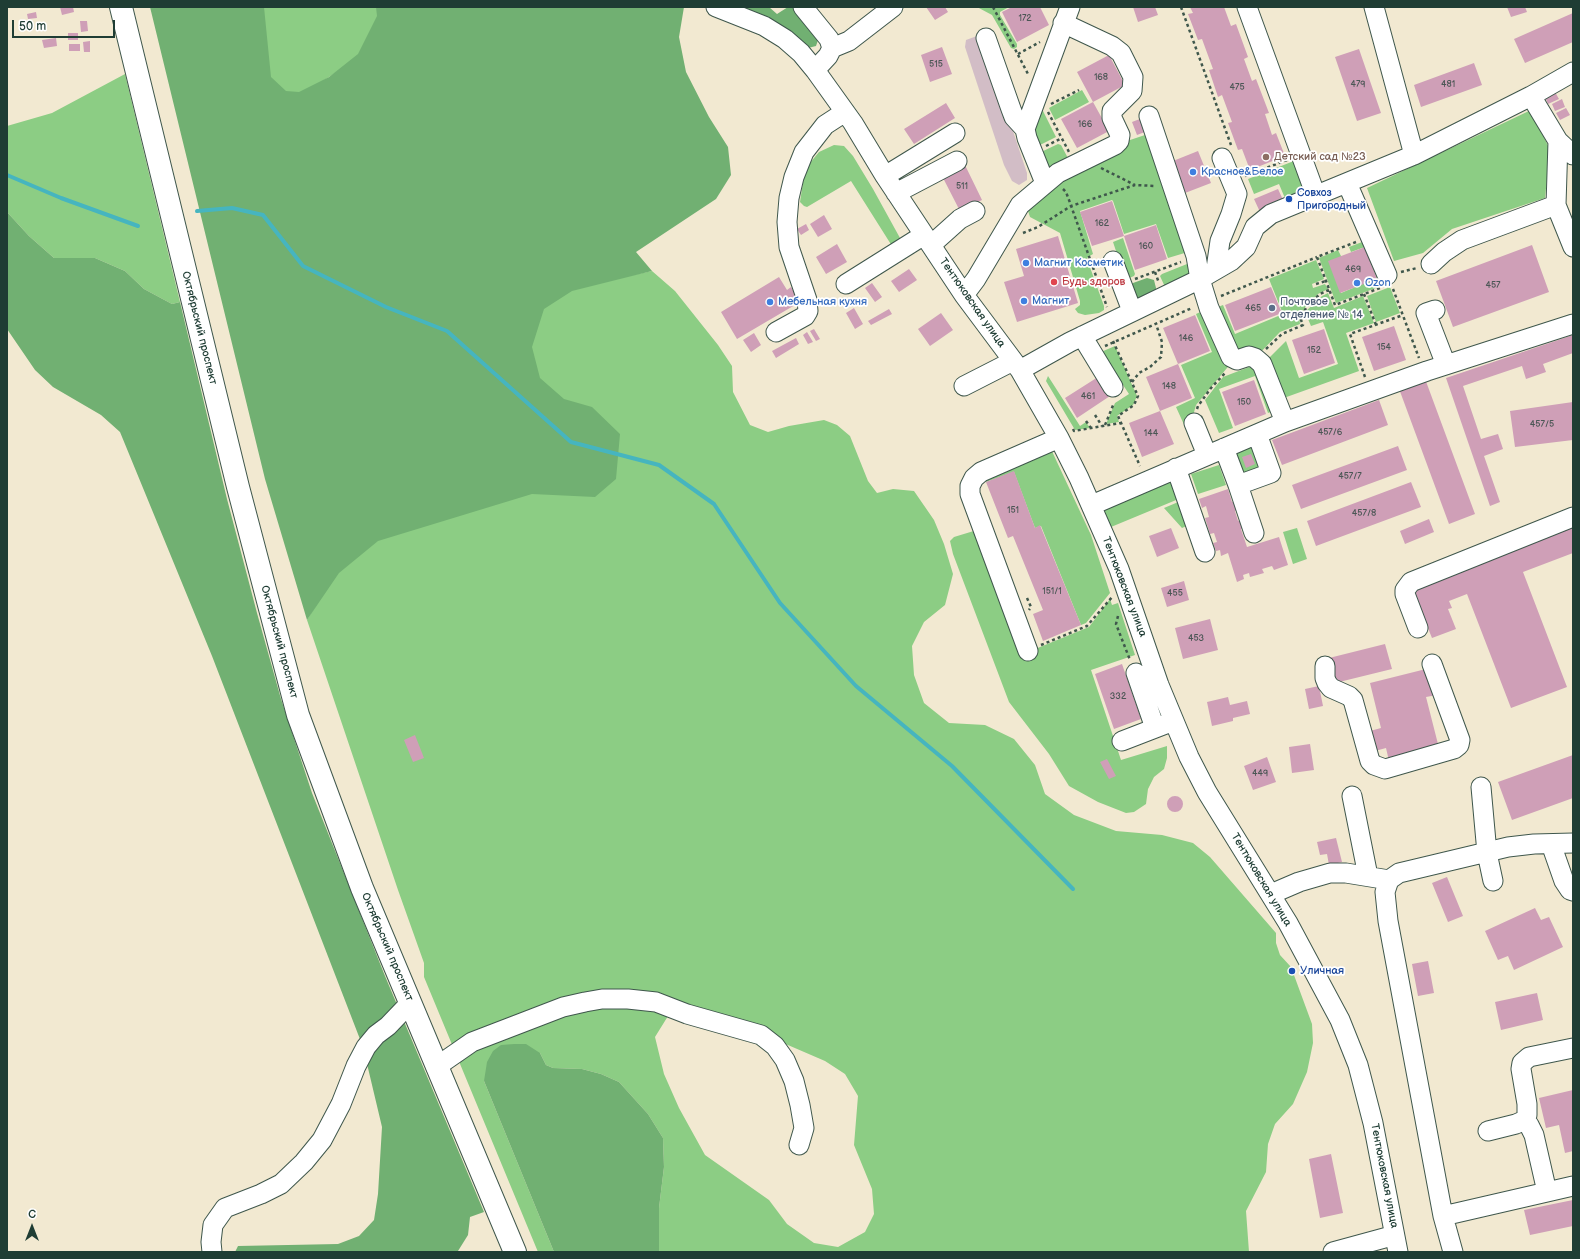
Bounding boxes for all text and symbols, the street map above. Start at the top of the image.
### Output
scale bar [14,12,117,38]
house number: 172 [1018,14,1032,24]
text: 50 m [19,19,46,34]
house number: 515 [929,60,943,70]
house number: 168 [1094,73,1108,83]
house number: 479 [1350,80,1366,90]
house number: 481 [1441,80,1455,90]
house number: 475 [1229,83,1245,93]
house number: 166 [1078,120,1092,130]
place label: Детский сад №23 [1274,150,1366,164]
marker: Детский сад №23 [1261,152,1271,162]
place label: Красное&Белое [1201,165,1283,179]
marker: Красное&Белое [1188,167,1198,177]
house number: 511 [956,182,968,192]
place label: Совхоз Пригородный [1297,186,1366,212]
marker: Совхоз Пригородный [1284,194,1294,204]
house number: 162 [1095,219,1109,229]
house number: 160 [1139,242,1153,252]
street label: Тентюковская улица [936,256,1008,350]
place label: Магнит Косметик [1034,256,1123,270]
marker: Магнит Косметик [1021,258,1031,268]
house number: 469 [1345,265,1361,275]
street label: Октябрьский проспект [179,270,219,386]
place label: Будь здоров [1062,275,1125,289]
place label: Ozon [1365,276,1391,290]
marker: Будь здоров [1049,277,1059,287]
marker: Ozon [1352,278,1362,288]
house number: 457 [1485,281,1501,291]
place label: Магнит [1032,294,1069,308]
place label: Мебельная кухня [778,295,867,309]
place label: Почтовое отделение № 14 [1280,295,1363,321]
marker: Магнит [1019,296,1029,306]
marker: Мебельная кухня [765,297,775,307]
marker: Почтовое отделение № 14 [1267,303,1277,313]
house number: 465 [1245,304,1261,314]
house number: 146 [1179,334,1193,344]
house number: 154 [1377,343,1391,353]
house number: 152 [1307,346,1321,356]
house number: 148 [1162,382,1176,392]
house number: 461 [1081,392,1095,402]
house number: 150 [1237,398,1251,408]
house number: 457/5 [1530,420,1554,430]
house number: 457/6 [1318,428,1342,438]
house number: 144 [1144,429,1158,439]
house number: 457/7 [1338,472,1362,482]
house number: 151 [1007,506,1019,516]
house number: 457/8 [1352,509,1376,519]
street label: Тентюковская улица [1099,535,1149,639]
street label: Октябрьский проспект [258,584,300,700]
house number: 151/1 [1042,587,1062,597]
house number: 455 [1167,589,1183,599]
house number: 453 [1188,634,1204,644]
house number: 332 [1110,692,1126,702]
house number: 449 [1252,769,1268,779]
street label: Тентюковская улица [1228,831,1294,929]
street label: Октябрьский проспект [358,891,416,1003]
place label: Уличная [1300,964,1344,978]
marker: Уличная [1287,966,1297,976]
street label: Тентюковская улица [1367,1123,1401,1229]
north arrow [12,1207,52,1247]
text: С [28,1208,36,1221]

